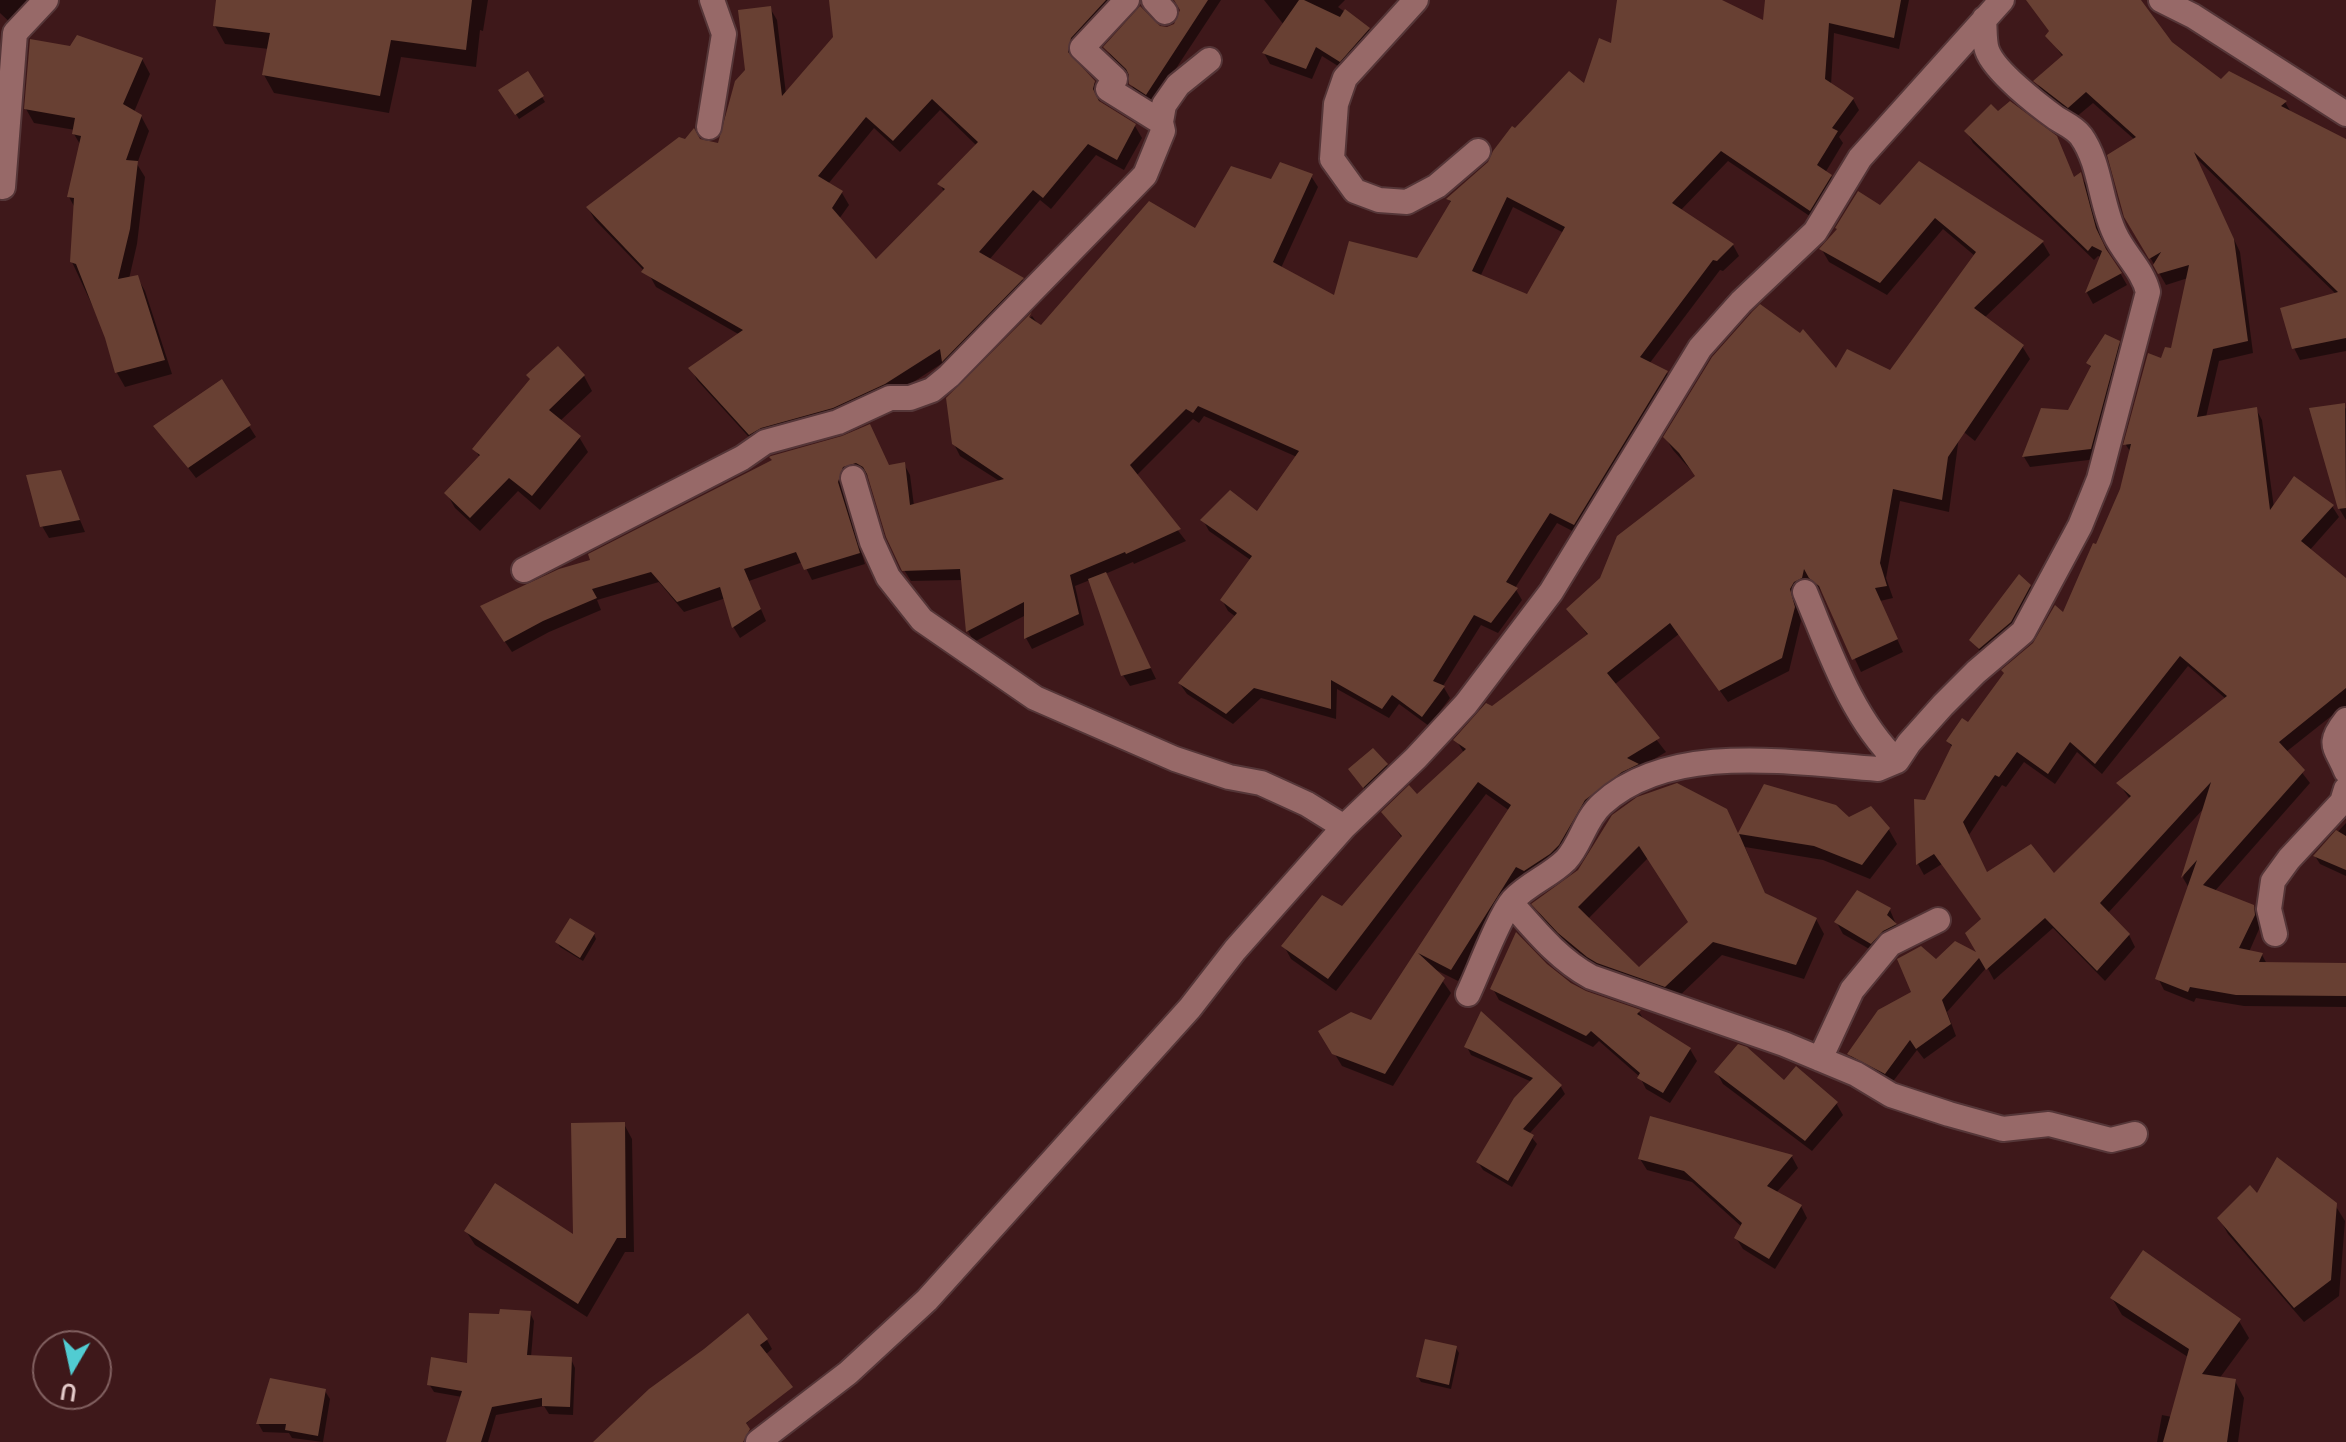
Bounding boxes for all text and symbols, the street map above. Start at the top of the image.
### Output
north arrow [32,1330,112,1410]
text: U [58,1378,79,1407]

